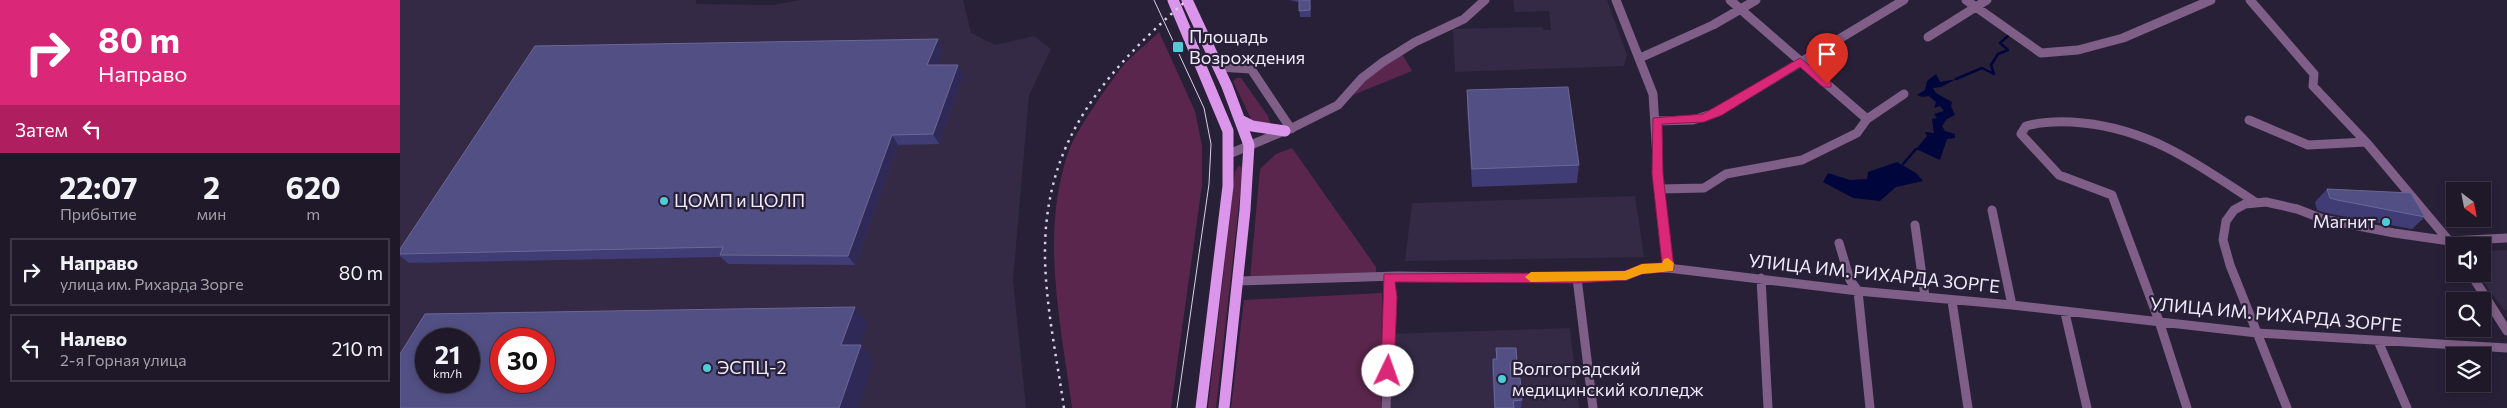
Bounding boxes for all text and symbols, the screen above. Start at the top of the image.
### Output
text: 80 m [98,17,180,60]
icon: right [15,20,80,85]
place label: Площадь Возрождения [1189,25,1305,68]
pin [1806,33,1848,84]
marker: Площадь Возрождения [1171,40,1185,54]
icon: arrive [1813,40,1841,68]
text: Направо [98,60,188,87]
icon: left [78,115,106,143]
text: Затем [15,118,68,141]
text: 22:07 [59,168,137,205]
text: 2 [203,168,220,205]
text: 620 [286,168,341,205]
north arrow [2446,182,2491,228]
map controls [2446,182,2491,392]
place label: ЦОМП и ЦОЛП [674,189,805,211]
marker: ЦОМП и ЦОЛП [658,195,670,207]
text: Прибытие [60,204,137,223]
text: мин [197,204,226,223]
text: m [306,204,320,223]
place label: Магнит [2313,210,2377,232]
marker: Магнит [2380,216,2392,228]
button: sound [2446,237,2491,282]
street label: УЛИЦА ИМ. РИХАРДА ЗОРГЕ [1747,249,2001,297]
text: Направо [60,251,138,274]
icon: right [17,258,45,286]
text: 80 m [339,261,383,284]
text: улица им. Рихарда Зорге [60,274,244,293]
street label: УЛИЦА ИМ. РИХАРДА ЗОРГЕ [2149,292,2403,336]
button: search [2446,292,2491,337]
text: Налево [60,327,127,350]
speed limit sign: 30 [490,328,555,393]
icon: left [17,334,45,362]
text: 210 m [332,337,383,360]
text: 21 [435,339,460,369]
position arrow [1361,344,1413,396]
button: layers [2446,347,2491,392]
text: 2-я Горная улица [60,350,186,369]
place label: ЭСПЦ-2 [717,356,787,378]
place label: Волгоградский медицинский колледж [1512,357,1704,400]
marker: ЭСПЦ-2 [701,362,713,374]
text: km/h [433,366,462,380]
marker: Волгоградский медицинский колледж [1496,373,1508,385]

